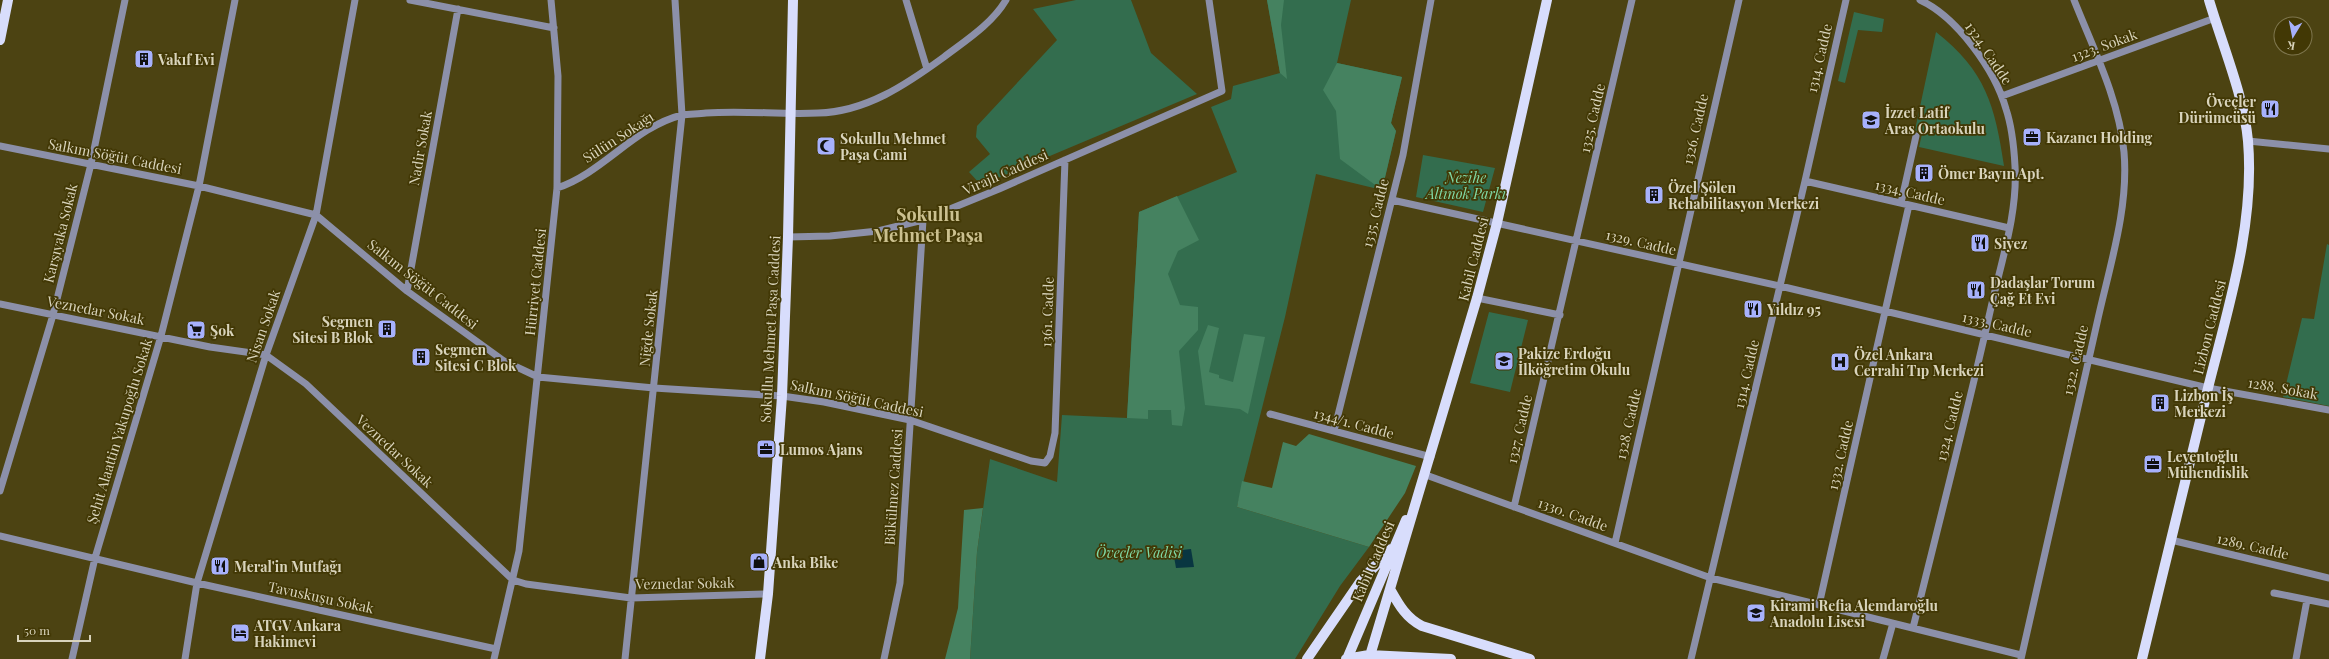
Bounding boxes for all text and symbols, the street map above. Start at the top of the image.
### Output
north arrow [2273,16,2313,56]
street label: 1324. Cadde [1961,18,2017,88]
street label: 1314. Cadde [1802,22,1836,94]
street label: 1323. Sokak [2069,24,2140,66]
text: K [2286,38,2296,54]
building icon: Vakıf Evi [133,48,155,70]
place label: Vakıf Evi [157,50,215,69]
street label: 1325. Cadde [1575,81,1609,155]
street label: 1326. Cadde [1678,92,1712,166]
place label: Öveçler Dürümcüsü [2179,92,2257,127]
restaurant icon: Öveçler Dürümcüsü [2259,98,2281,120]
place label: İzzet Latif Aras Ortaokulu [1884,103,1985,138]
street label: Sülün Sokağı [579,107,657,167]
street label: Nadir Sokak [404,109,436,187]
school or university icon: İzzet Latif Aras Ortaokulu [1860,109,1882,131]
office icon: Kazancı Holding [2021,126,2043,148]
place label: Kazancı Holding [2046,128,2153,147]
place label: Sokullu Mehmet Paşa Cami [840,129,946,164]
street label: Salkım Söğüt Caddesi [47,134,183,178]
mosque icon: Sokullu Mehmet Paşa Cami [815,135,837,157]
street label: Virajlı Caddesi [958,145,1051,200]
building icon: Ömer Bayın Apt. [1913,162,1935,184]
place label: Ömer Bayın Apt. [1938,164,2044,183]
park label: Nezihe Altınok Parkı [1424,168,1506,203]
street label: 1334. Cadde [1873,175,1947,209]
street label: 1335. Cadde [1357,177,1393,249]
place label: Özel Şölen Rehabilitasyon Merkezi [1668,178,1820,213]
street label: Karşıyaka Sokak [38,181,82,285]
building icon: Özel Şölen Rehabilitasyon Merkezi [1643,184,1665,206]
district label: Sokullu Mehmet Paşa [873,202,984,247]
street label: Kabil Caddesi [1453,215,1493,303]
street label: 1329. Cadde [1604,225,1678,259]
street label: Hürriyet Caddesi [520,227,550,337]
restaurant icon: Siyez [1969,232,1991,254]
place label: Siyez [1994,234,2028,253]
street label: Salkım Söğüt Caddesi [364,235,482,333]
street label: Sokullu Mehmet Paşa Caddesi [756,235,784,423]
place label: Dadaşlar Torum Çağ Et Evi [1990,273,2096,308]
street label: 1361. Cadde [1036,276,1058,348]
street label: Lizbon Caddesi [2188,278,2230,376]
restaurant icon: Dadaşlar Torum Çağ Et Evi [1965,279,1987,301]
street label: Nisan Sokak [242,287,284,365]
street label: Niğde Sokak [635,288,662,367]
street label: Veznedar Sokak [45,291,147,329]
restaurant icon: Yıldız 95 [1742,298,1764,320]
place label: Yıldız 95 [1766,300,1821,319]
street label: 1333. Cadde [1960,307,2034,341]
place label: Segmen Sitesi B Blok [292,312,374,347]
building icon: Segmen Sitesi B Blok [376,318,398,340]
supermarket icon: Şok [185,319,207,341]
place label: Şok [210,321,235,340]
street label: 1322. Cadde [2058,323,2092,397]
street label: Şehit Alaattin Yakupoğlu Sokak [82,336,156,526]
street label: 1314. Cadde [1729,338,1763,410]
place label: Segmen Sitesi C Blok [435,340,517,375]
place label: Pakize Erdoğu İlköğretim Okulu [1518,344,1631,379]
place label: Özel Ankara Cerrahi Tıp Merkezi [1854,345,1985,380]
building icon: Segmen Sitesi C Blok [410,346,432,368]
school or university icon: Pakize Erdoğu İlköğretim Okulu [1493,350,1515,372]
hospital icon: Özel Ankara Cerrahi Tıp Merkezi [1829,351,1851,373]
street label: 1288. Sokak [2246,372,2320,404]
street label: Salkım Söğüt Caddesi [789,375,925,421]
place label: Lizbon İş Merkezi [2174,386,2233,421]
street label: 1328. Cadde [1611,387,1645,461]
street label: 1324. Cadde [1931,389,1967,463]
building icon: Lizbon İş Merkezi [2149,392,2171,414]
street label: 1327. Cadde [1502,393,1536,465]
street label: 1344/1. Cadde [1312,403,1396,443]
street label: Veznedar Sokak [352,410,438,492]
street label: 1332. Cadde [1823,418,1857,492]
street label: Bükülmez Caddesi [879,428,907,546]
office icon: Lumos Ajans [755,438,777,460]
place label: Lumos Ajans [780,440,863,459]
place label: Leventoğlu Mühendislik [2167,447,2249,482]
office icon: Leventoğlu Mühendislik [2142,453,2164,475]
street label: 1330. Cadde [1535,493,1611,535]
street label: Kabil Caddesi [1347,518,1399,604]
street label: 1289. Cadde [2215,529,2291,563]
park label: Öveçler Vadisi [1096,543,1183,562]
shop icon: Anka Bike [748,551,770,573]
place label: Anka Bike [772,553,838,572]
restaurant icon: Meral'in Mutfağı [209,555,231,577]
place label: Meral'in Mutfağı [234,557,342,576]
street label: Veznedar Sokak [634,573,735,593]
street label: Tavuskuşu Sokak [266,577,376,618]
place label: Kirami Refia Alemdaroğlu Anadolu Lisesi [1769,596,1939,631]
school or university icon: Kirami Refia Alemdaroğlu Anadolu Lisesi [1745,602,1767,624]
place label: ATGV Ankara Hakimevi [253,616,342,651]
scale bar [18,617,90,643]
text: 50 m [24,622,50,638]
hotel icon: ATGV Ankara Hakimevi [229,622,251,644]

